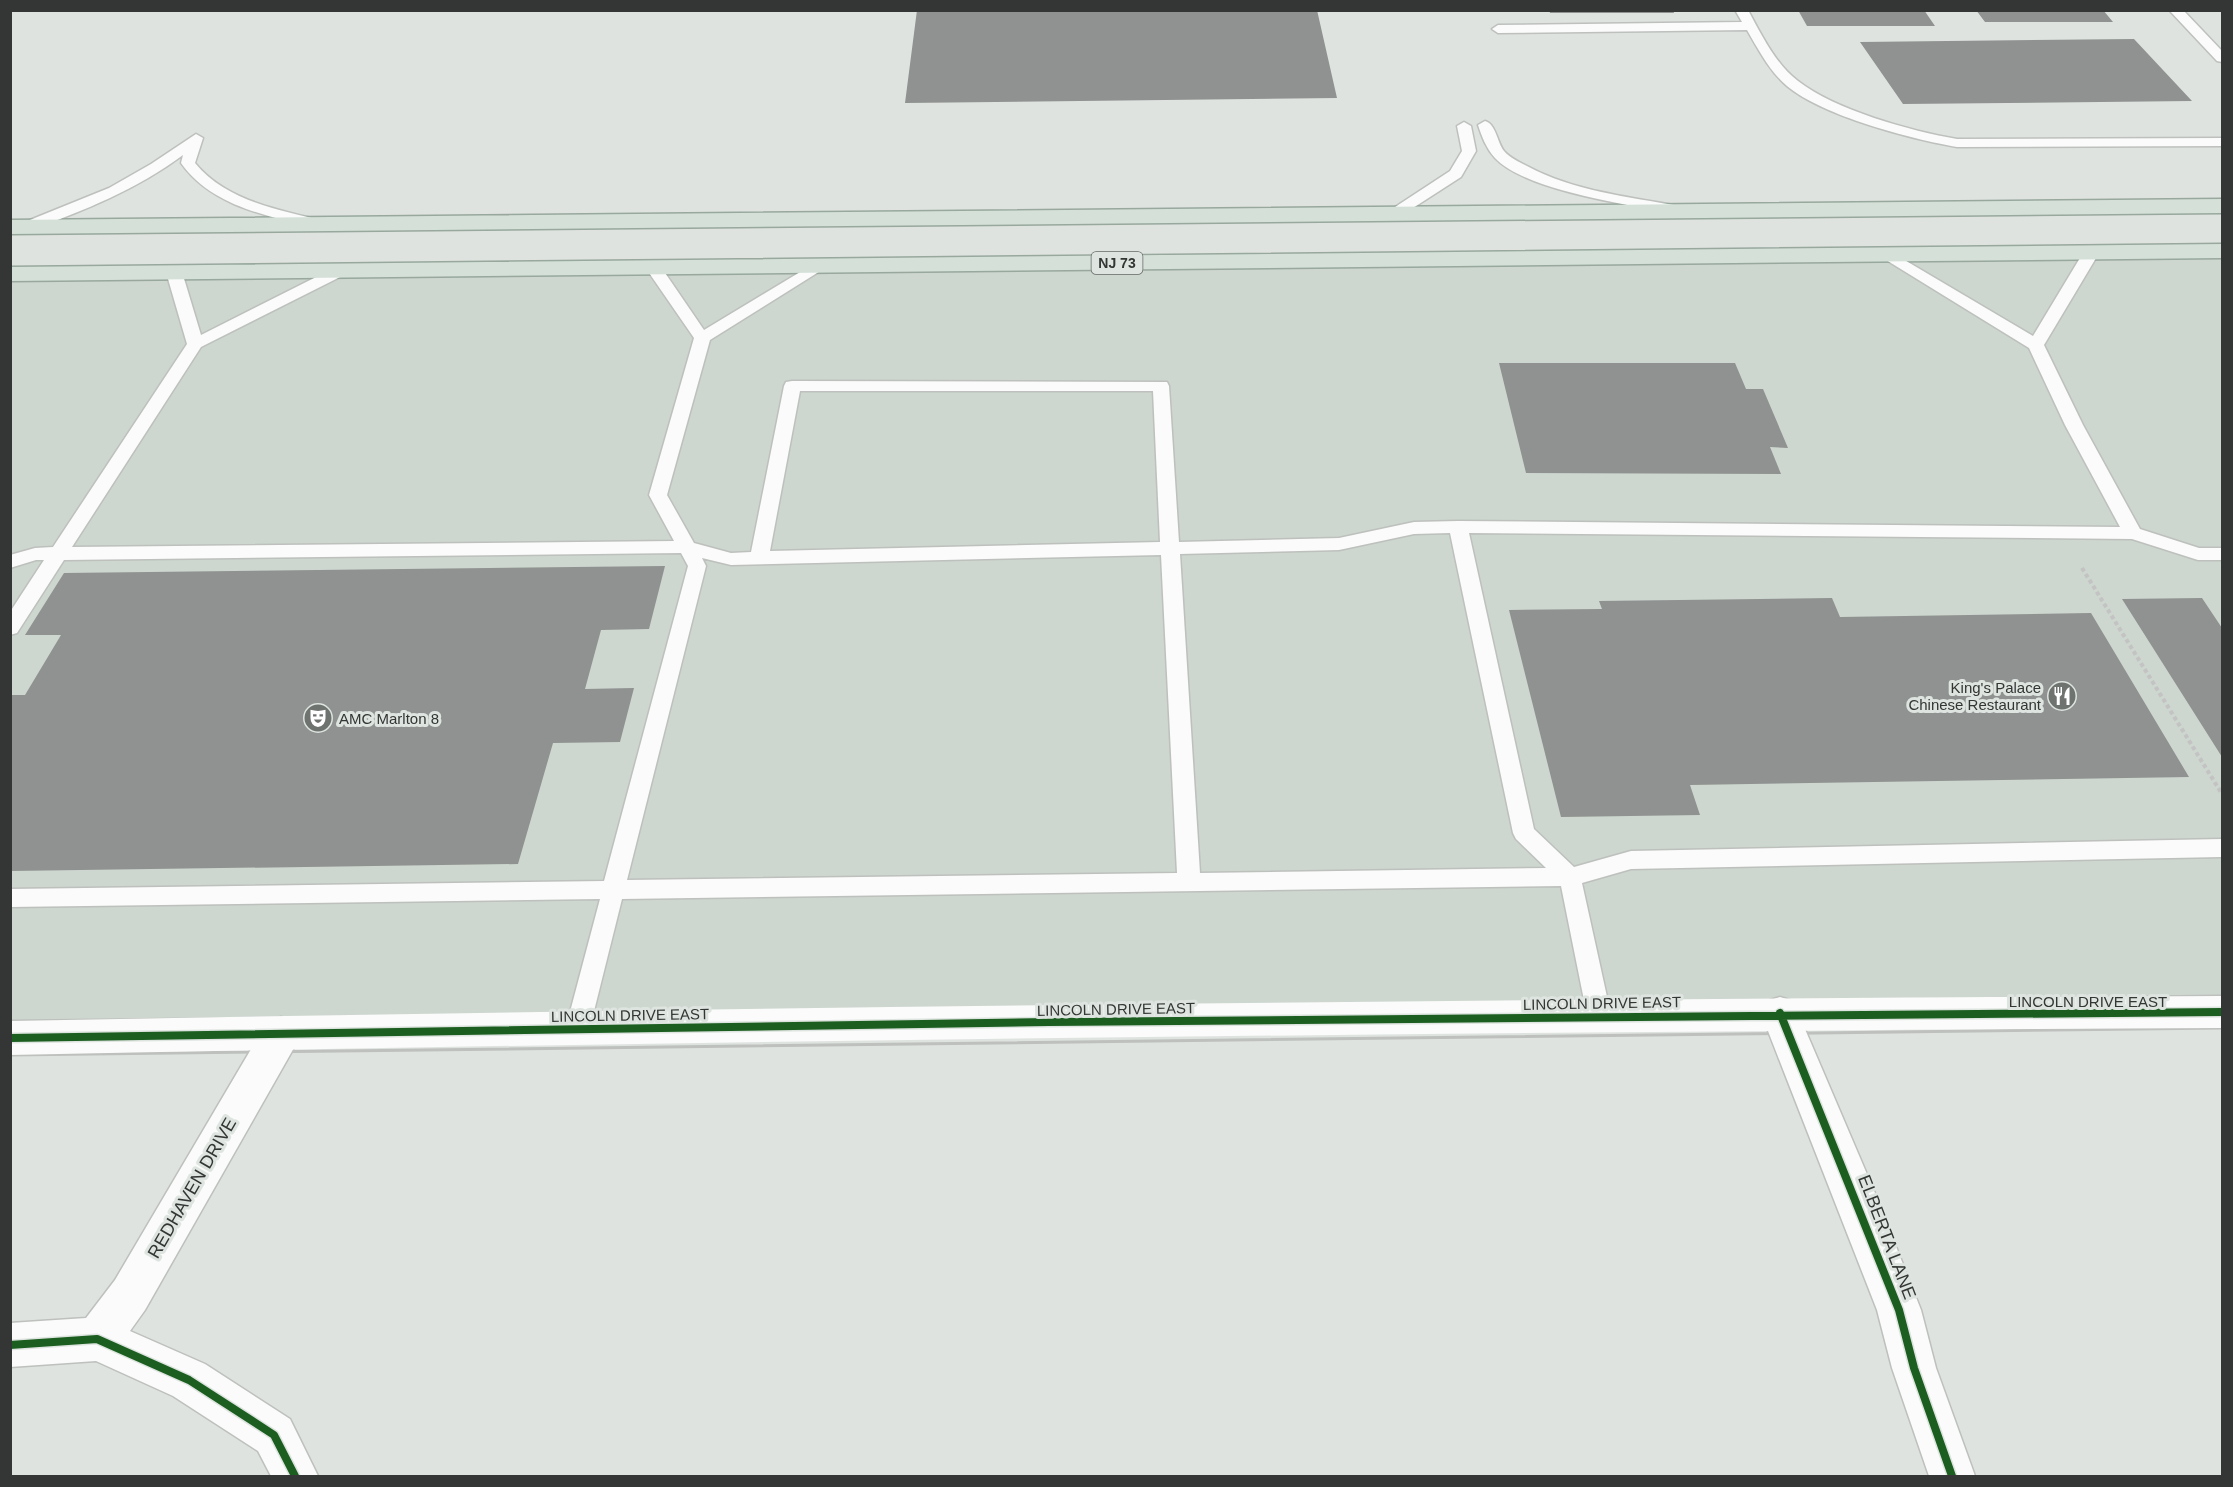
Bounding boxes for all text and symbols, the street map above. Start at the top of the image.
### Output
road number: NJ 73 [1092,252,1142,274]
place label: King's Palace Chinese Restaurant [1908,679,2042,713]
restaurant icon: King's Palace Chinese Restaurant [2046,680,2078,712]
theatre icon: AMC Marlton 8 [302,702,334,734]
place label: AMC Marlton 8 [339,710,439,727]
street label: LINCOLN DRIVE EAST [1523,993,1681,1013]
street label: LINCOLN DRIVE EAST [2009,993,2167,1010]
street label: LINCOLN DRIVE EAST [1037,999,1195,1019]
street label: LINCOLN DRIVE EAST [551,1005,709,1025]
street label: REDHAVEN DRIVE [144,1114,240,1262]
street label: ELBERTA LANE [1854,1172,1920,1302]

